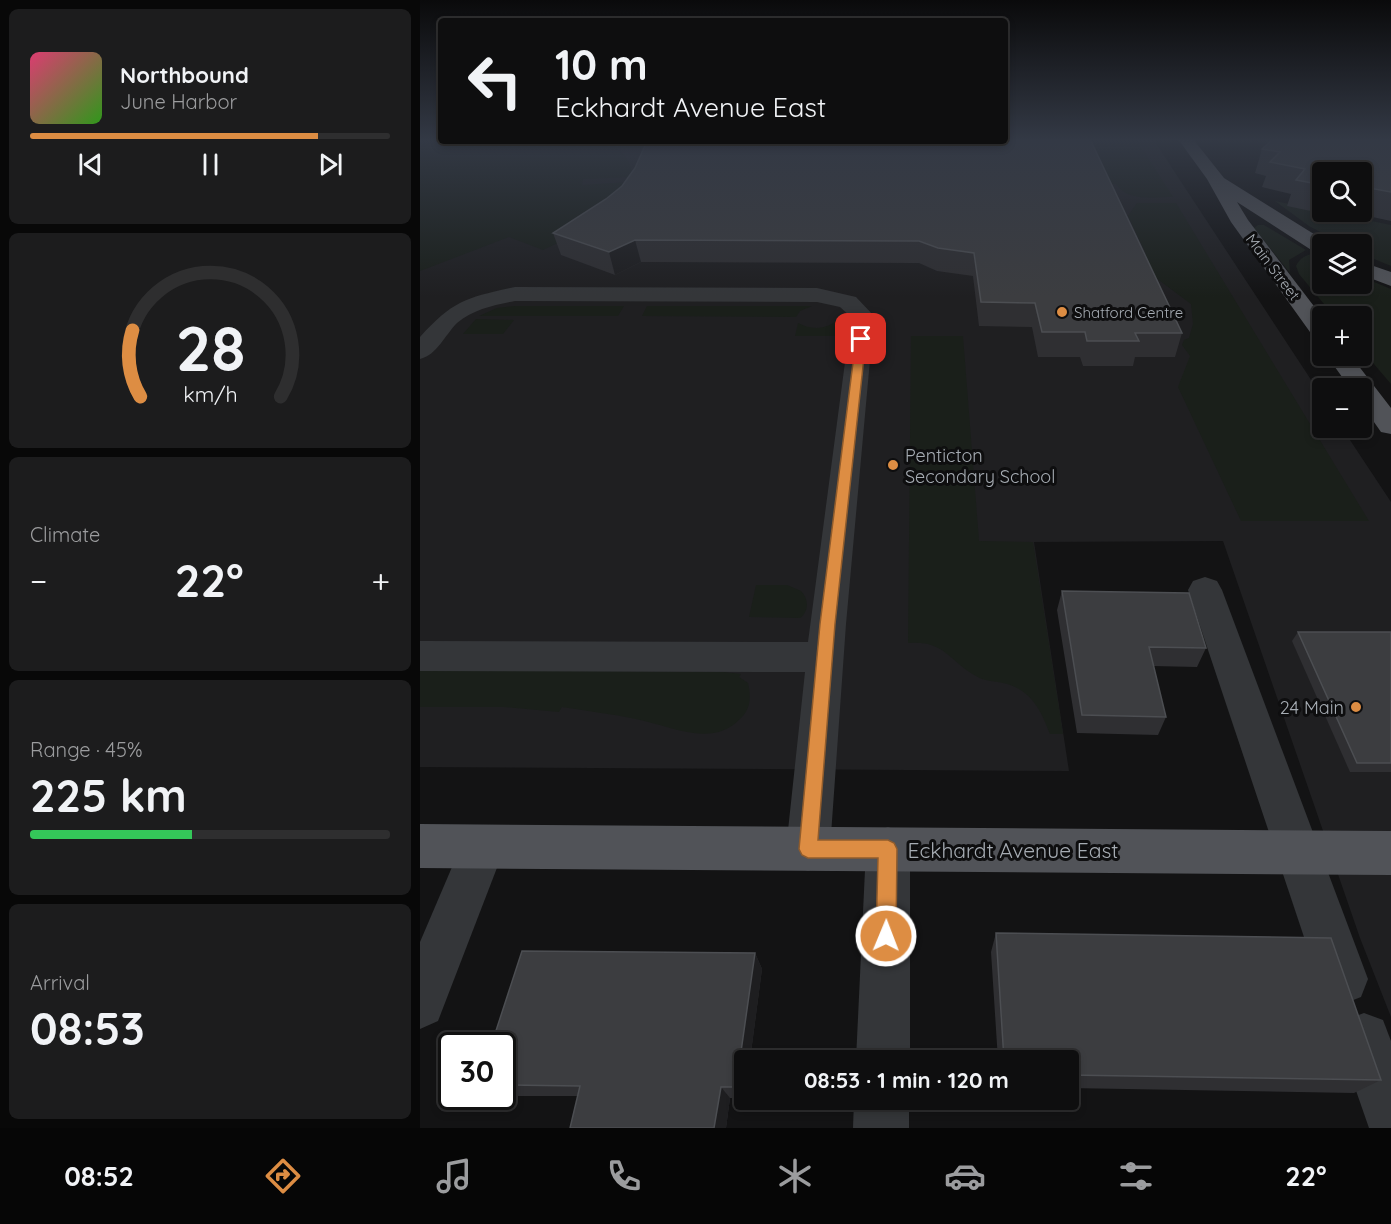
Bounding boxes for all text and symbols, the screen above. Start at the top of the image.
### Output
text: 10 m [555,38,648,91]
icon: left [456,42,534,120]
text: Northbound [120,61,249,89]
text: June Harbor [120,89,237,114]
text: Eckhardt Avenue East [555,90,826,124]
icon: previous [74,148,107,181]
icon: pause [194,148,227,181]
icon: next [314,148,347,181]
map controls [1312,162,1372,438]
button: search [1312,162,1372,222]
street label: Main Street [1242,230,1304,304]
button: layers [1312,234,1372,294]
place label: Shatford Centre [1074,303,1183,322]
marker: Shatford Centre [1055,305,1069,319]
button: + [1312,306,1372,366]
text: 28 [175,309,245,387]
pin [835,313,886,364]
icon: arrive [844,322,877,355]
button: − [1312,378,1372,438]
text: km/h [183,382,237,408]
place label: Penticton Secondary School [905,444,1055,488]
marker: Penticton Secondary School [886,458,900,472]
text: Climate [30,522,100,547]
text: 22° [175,552,244,608]
text: − [30,560,47,601]
text: + [371,560,390,601]
place label: 24 Main [1280,696,1344,719]
marker: 24 Main [1349,700,1363,714]
text: Range · 45% [30,737,142,762]
text: 225 km [30,767,187,823]
street label: Eckhardt Avenue East [908,837,1118,863]
position arrow [854,904,918,968]
text: Arrival [30,970,90,995]
text: 08:53 [30,1000,145,1056]
speed limit sign: 30 [438,1032,516,1110]
text: 08:53 · 1 min · 120 m [804,1066,1009,1094]
icon: directions [262,1155,304,1197]
icon: music [433,1155,475,1197]
icon: phone [603,1155,645,1197]
icon: climate [774,1155,816,1197]
icon: car [944,1155,986,1197]
icon: filters [1115,1155,1157,1197]
text: 08:52 [64,1159,134,1193]
text: 22° [1285,1159,1327,1193]

